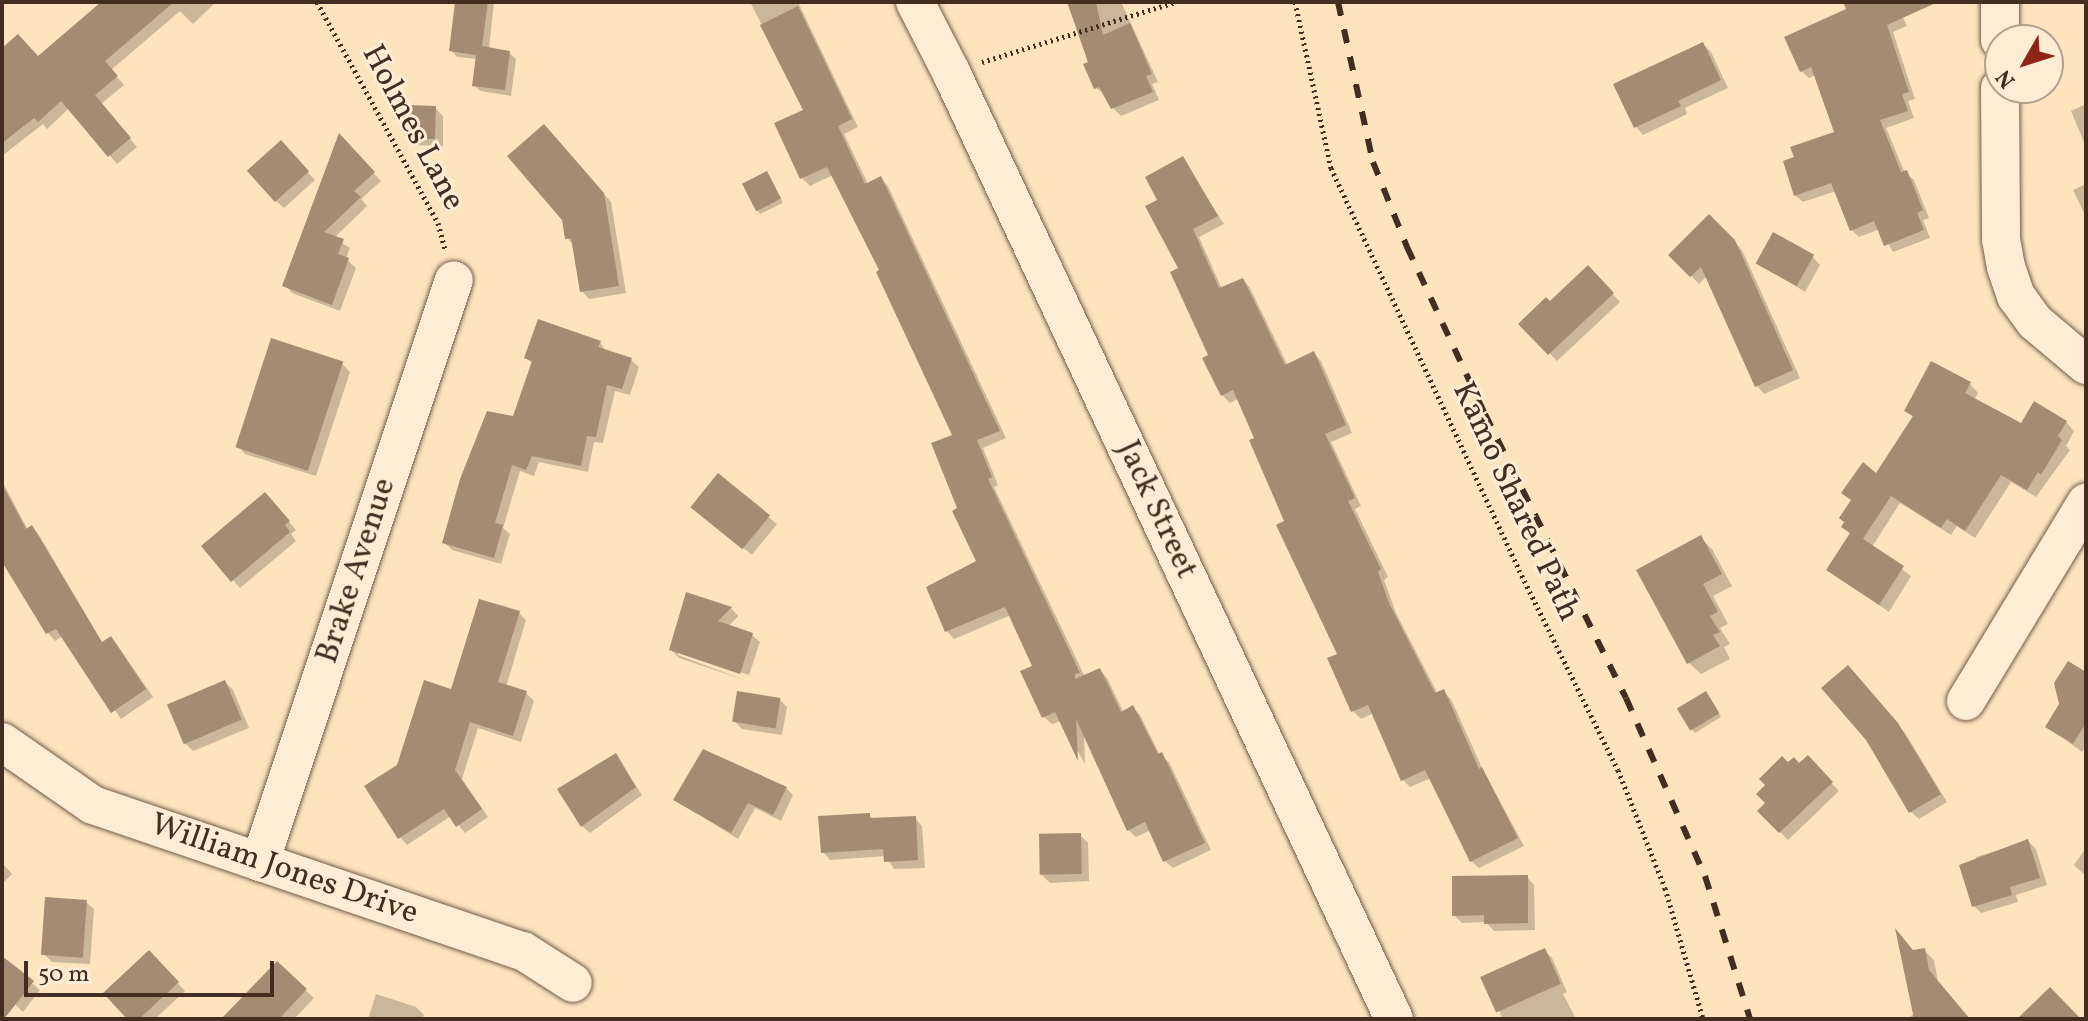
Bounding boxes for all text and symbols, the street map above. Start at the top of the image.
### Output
north arrow [1984,24,2064,104]
street label: Holmes Lane [352,39,472,217]
text: N [1989,62,2024,94]
street label: Kamo Shared Path [1443,376,1587,628]
street label: Jack Street [1107,435,1205,585]
street label: Brake Avenue [309,474,405,668]
street label: William Jones Drive [145,806,423,934]
scale bar [28,945,278,995]
text: 50 m [38,958,90,992]

